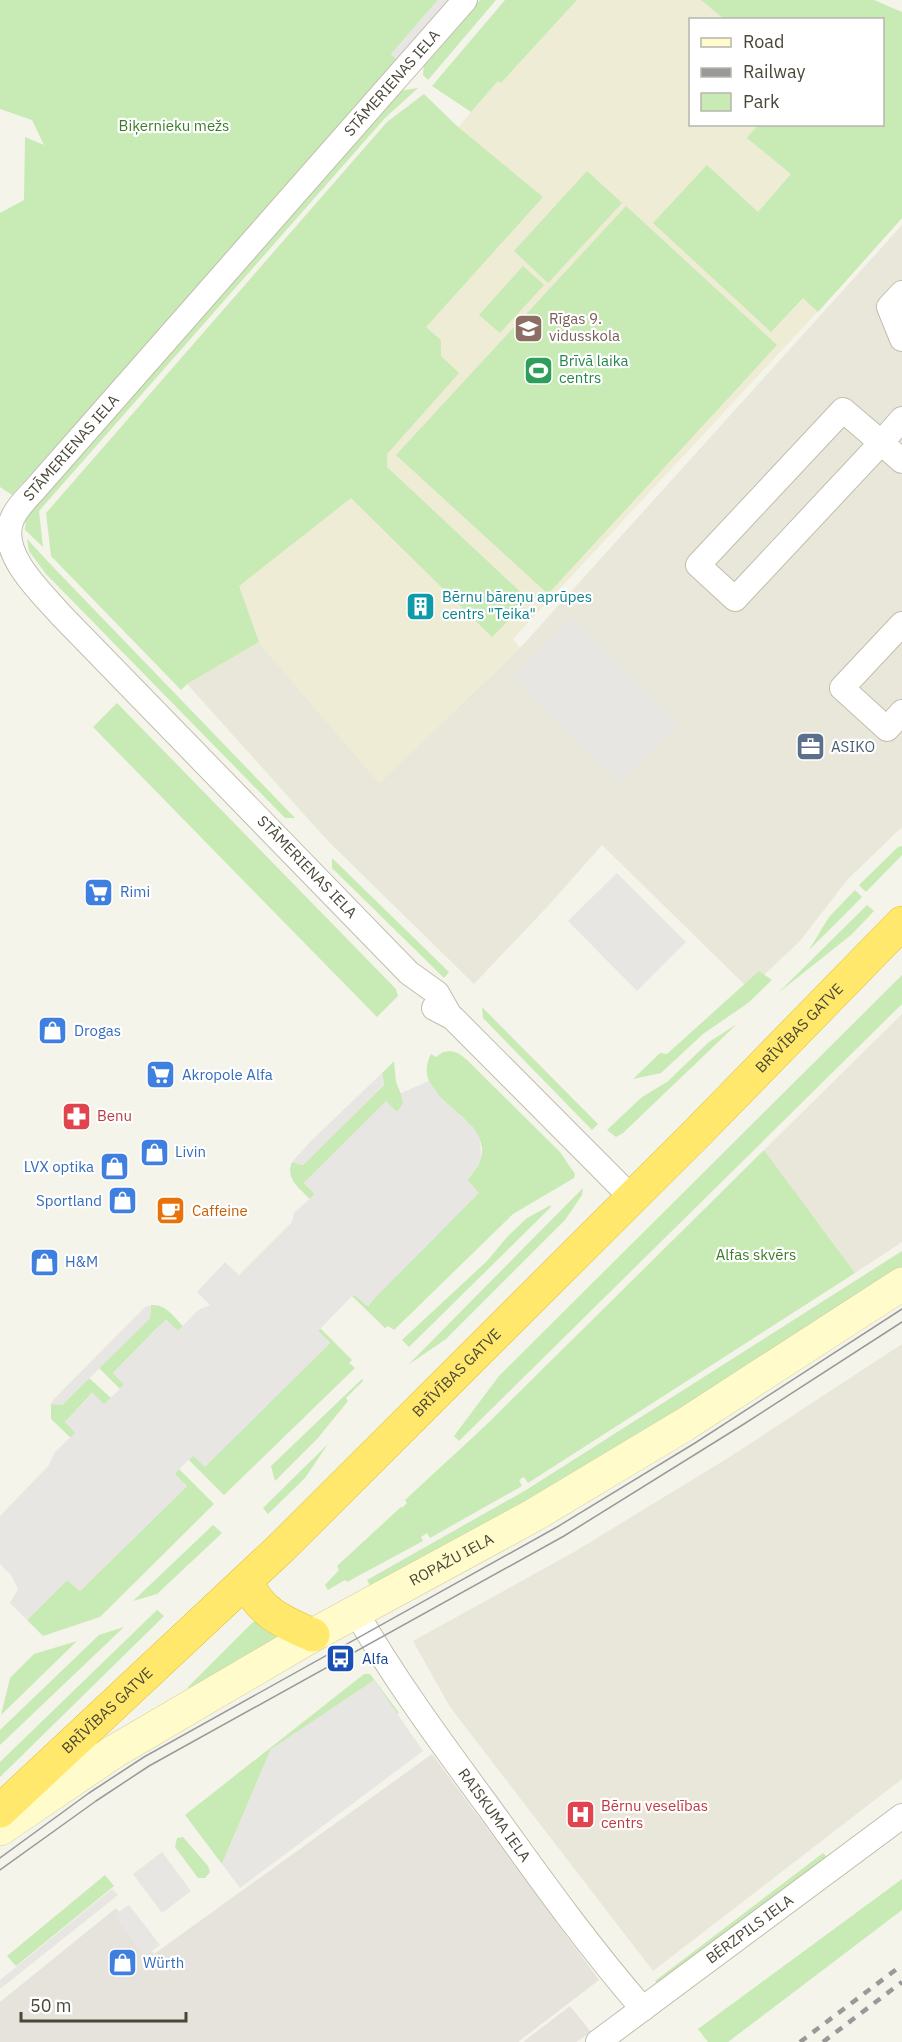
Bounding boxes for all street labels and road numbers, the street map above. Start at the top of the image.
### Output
street label: STĀMERIENAS IELA [340,25,444,140]
street label: STĀMERIENAS IELA [19,390,123,505]
street label: STĀMERIENAS IELA [253,811,362,922]
street label: BRĪVĪBAS GATVE [751,979,847,1077]
street label: BRĪVĪBAS GATVE [408,1324,505,1421]
street label: ROPAŽU IELA [406,1529,497,1590]
street label: BRĪVĪBAS GATVE [57,1663,156,1757]
street label: RAISKUMA IELA [454,1764,535,1866]
street label: BĒRZPILS IELA [702,1890,797,1967]

